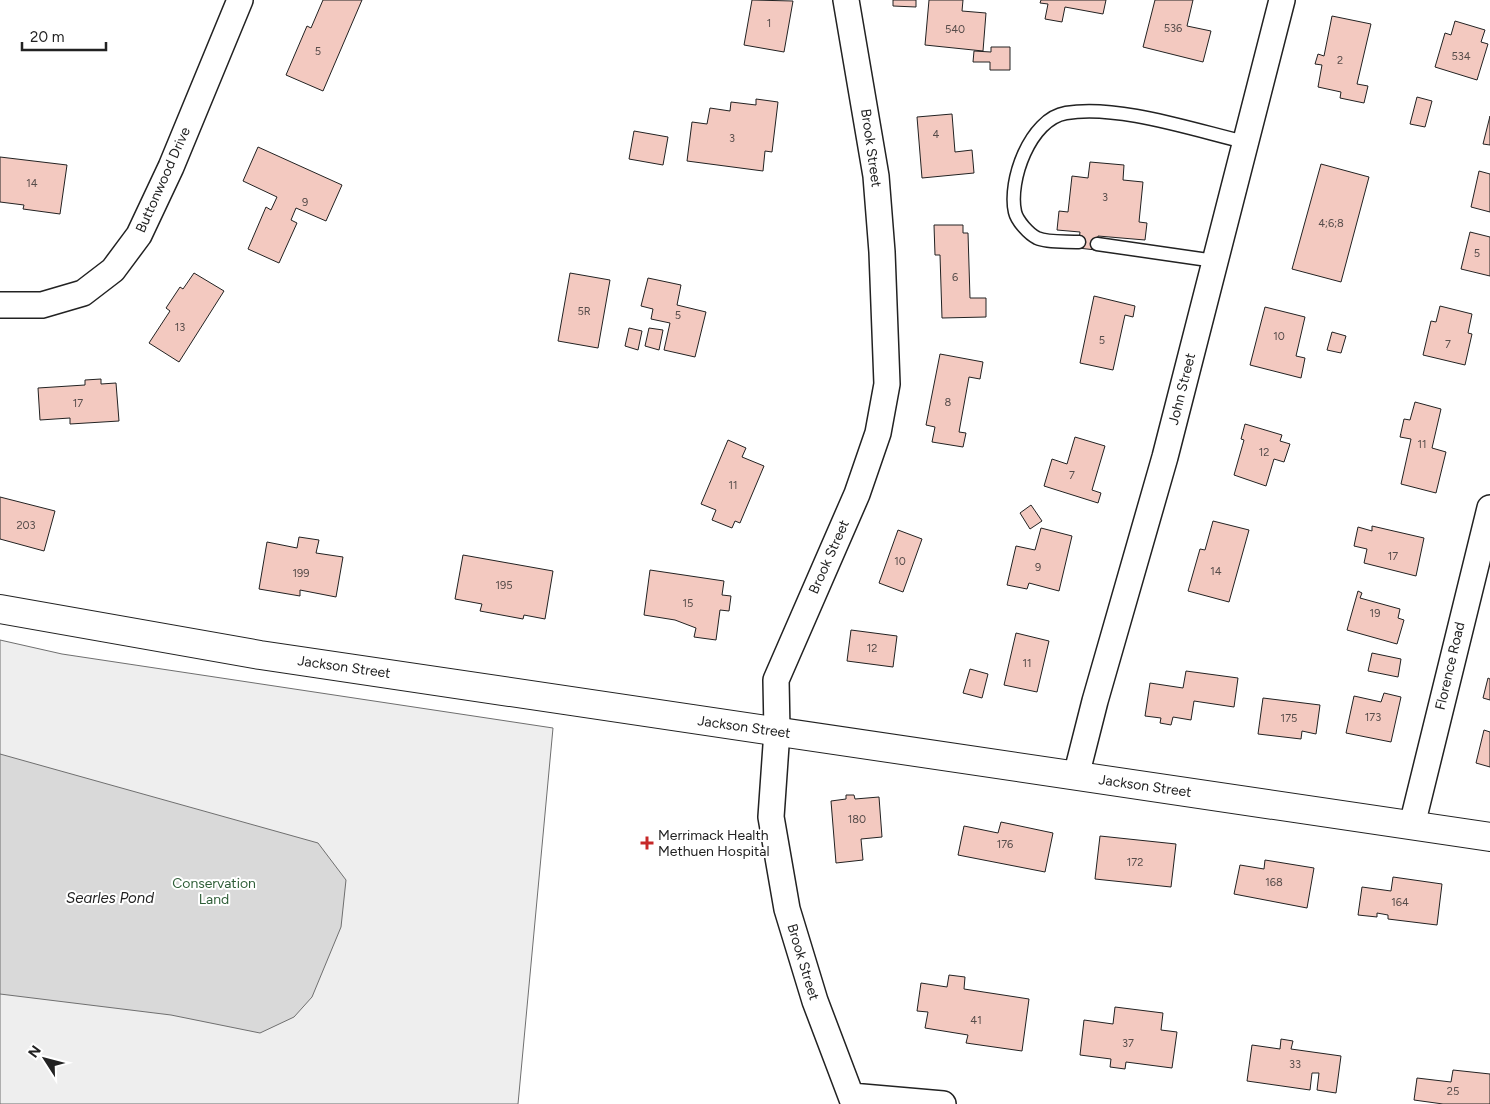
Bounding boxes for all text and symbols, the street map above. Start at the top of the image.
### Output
house number: 1 [767,17,771,30]
scale bar [22,20,106,52]
house number: 536 [1164,22,1182,35]
house number: 540 [945,23,965,36]
text: 20 m [30,28,64,46]
house number: 5 [315,45,321,58]
house number: 534 [1451,50,1471,63]
house number: 2 [1337,54,1343,67]
street label: Brook Street [857,108,885,188]
street label: Buttonwood Drive [132,124,194,235]
house number: 4 [933,128,940,141]
house number: 3 [729,132,735,145]
house number: 14 [26,177,38,190]
house number: 3 [1102,191,1108,204]
house number: 9 [302,196,308,209]
house number: 4;6;8 [1318,217,1344,230]
house number: 5 [1474,247,1480,260]
house number: 6 [952,271,958,284]
house number: 5R [577,305,591,318]
house number: 5 [675,309,681,322]
house number: 13 [175,321,185,334]
house number: 10 [1273,330,1285,343]
house number: 5 [1099,334,1105,347]
house number: 7 [1445,338,1451,351]
street label: John Street [1165,351,1199,427]
house number: 8 [945,396,952,409]
house number: 17 [73,397,83,410]
house number: 11 [1417,438,1427,451]
house number: 12 [1259,446,1269,459]
house number: 7 [1069,469,1075,482]
house number: 11 [728,479,738,492]
street label: Brook Street [805,517,853,597]
house number: 203 [16,519,36,532]
house number: 17 [1388,550,1398,563]
house number: 10 [894,555,906,568]
house number: 9 [1035,561,1041,574]
house number: 14 [1210,565,1222,578]
house number: 199 [293,567,310,580]
house number: 195 [495,579,513,592]
house number: 15 [683,597,693,610]
house number: 19 [1370,607,1380,620]
street label: Florence Road [1432,620,1468,712]
house number: 12 [867,642,877,655]
street label: Jackson Street [296,652,392,682]
house number: 11 [1022,657,1032,670]
house number: 173 [1365,711,1381,724]
street label: Jackson Street [696,712,792,742]
house number: 175 [1281,712,1297,725]
street label: Jackson Street [1097,771,1193,801]
house number: 180 [848,813,866,826]
place label: Merrimack Health Methuen Hospital [658,827,769,860]
marker: Merrimack Health Methuen Hospital [640,836,654,850]
house number: 176 [997,838,1013,851]
house number: 172 [1127,856,1143,869]
park label: Conservation Land [172,875,256,908]
house number: 168 [1265,876,1283,889]
water label: Searles Pond [66,889,154,907]
house number: 164 [1391,896,1409,909]
street label: Brook Street [783,922,823,1002]
house number: 41 [970,1014,982,1027]
north arrow [20,1034,70,1084]
house number: 37 [1122,1037,1134,1050]
text: N [25,1042,45,1061]
house number: 33 [1289,1058,1301,1071]
house number: 25 [1447,1085,1459,1098]

